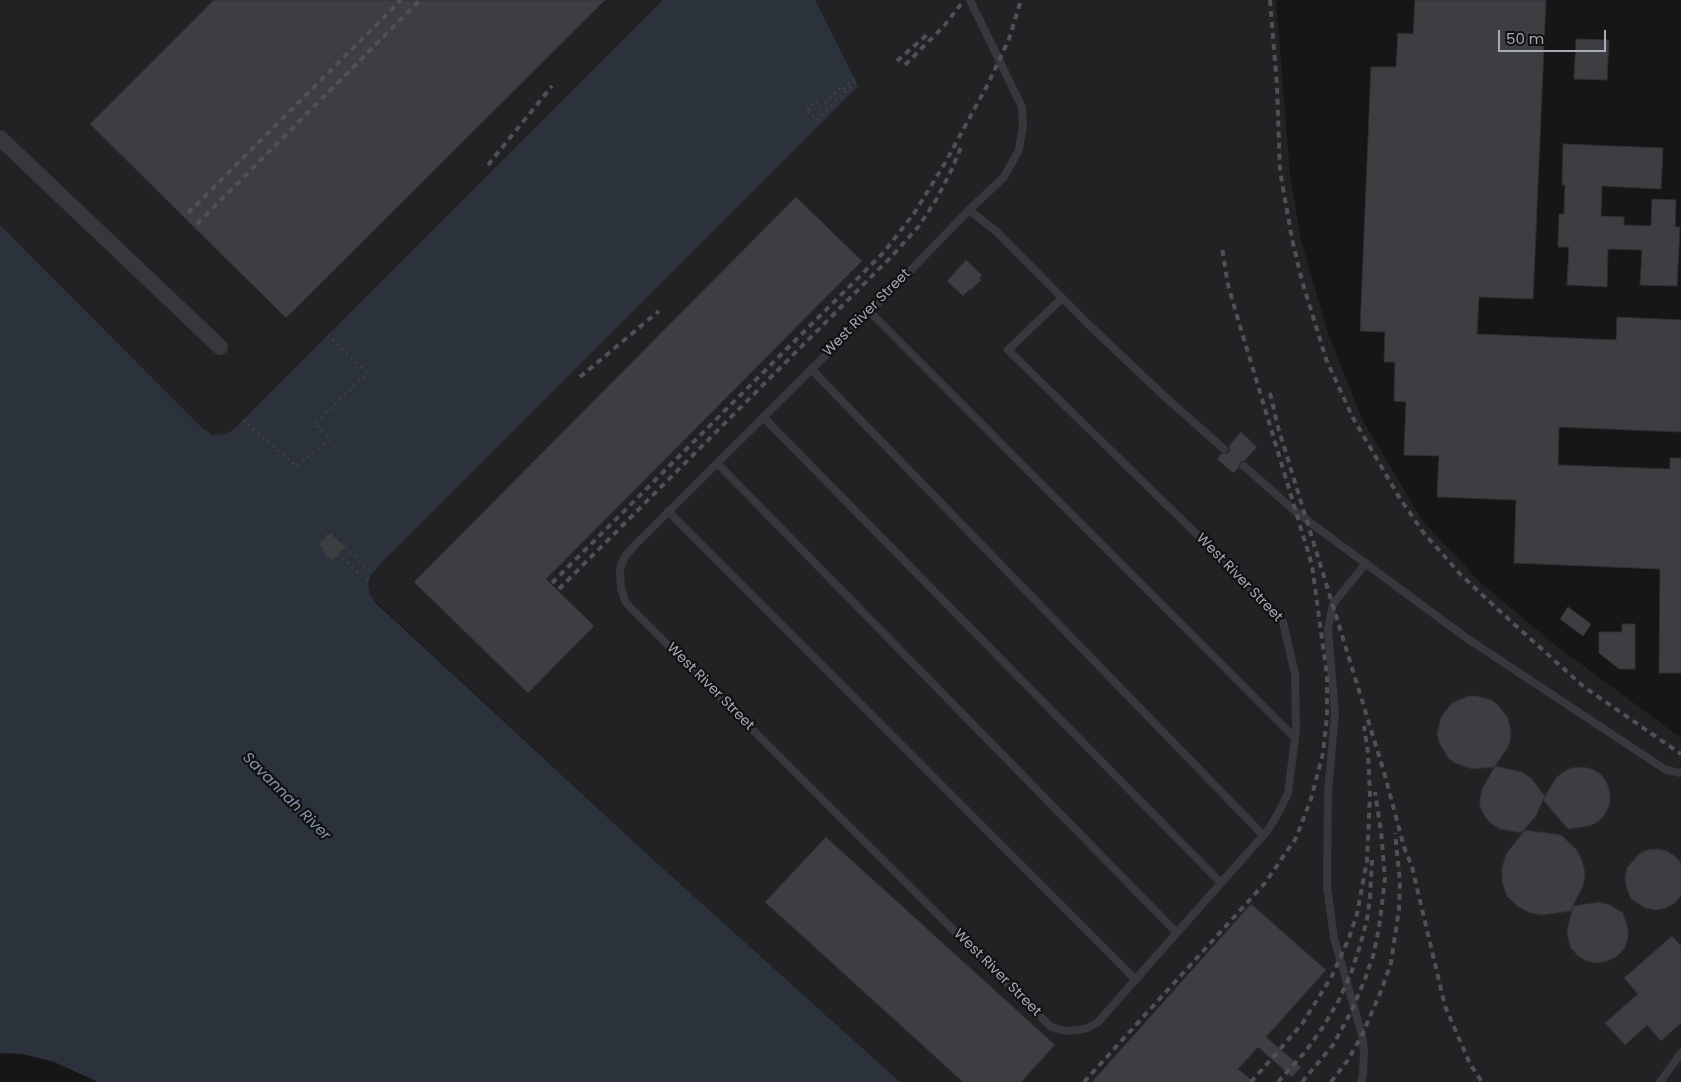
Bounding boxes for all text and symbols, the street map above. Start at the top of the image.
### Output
scale bar [1501,20,1608,52]
text: 50 m [1506,28,1544,49]
street label: West River Street [820,266,914,360]
street label: West River Street [1192,530,1286,626]
street label: West River Street [663,640,757,734]
water label: Savannah River [238,749,334,845]
street label: West River Street [950,926,1044,1020]

